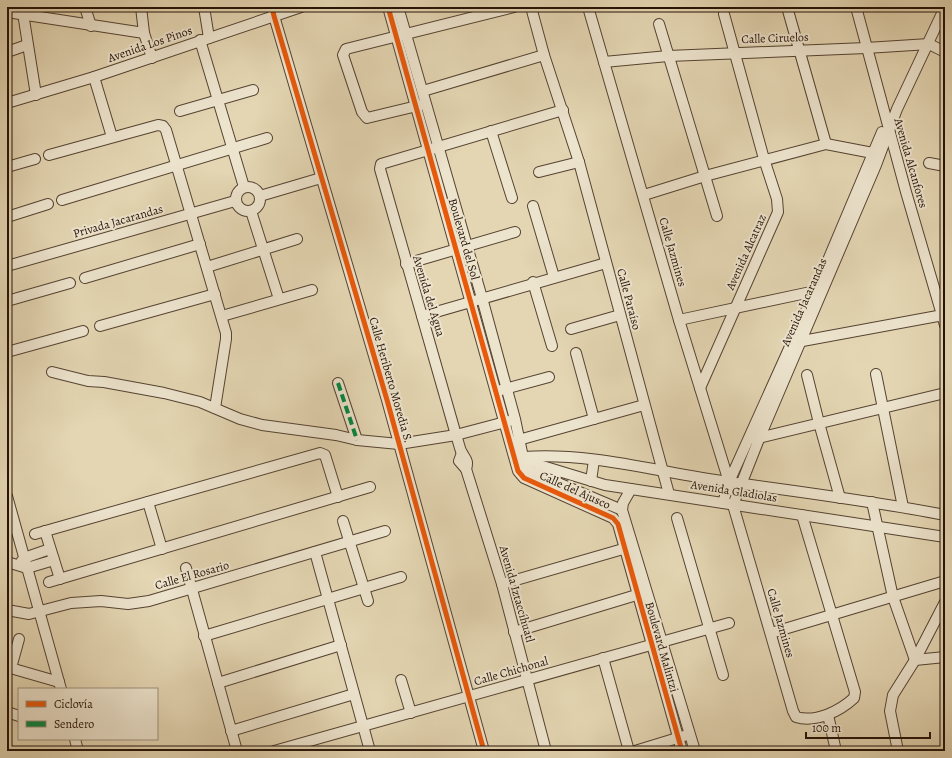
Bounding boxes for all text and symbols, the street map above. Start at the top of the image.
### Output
street label: Avenida Los Pinos [105,22,194,66]
street label: Calle Ciruelos [741,29,809,47]
street label: Avenida Alcanfores [890,115,932,210]
street label: Boulevard del Sol [445,196,483,282]
street label: Privada Jacarandas [71,200,165,241]
street label: Avenida Alcatraz [722,212,770,293]
street label: Calle Jazmines [655,215,691,289]
street label: Avenida del Agua [409,253,449,339]
street label: Avenida Jacarandas [777,255,831,350]
street label: Calle Paraíso [613,267,645,331]
street label: Calle Heriberto Moredia S. [365,315,417,445]
street label: Calle del Ajusco [537,467,613,513]
street label: Avenida Gladiolas [689,476,778,506]
street label: Avenida Iztaccíhuatl [495,543,538,644]
street label: Calle El Rosario [153,557,231,593]
street label: Calle Jazmines [763,586,799,660]
street label: Boulevard Malintzi [641,600,683,694]
street label: Calle Chichonal [472,653,550,689]
legend [18,688,158,740]
text: Ciclovía [54,696,93,712]
scale bar [806,714,930,740]
text: Sendero [54,716,94,732]
text: 100 m [812,720,841,736]

